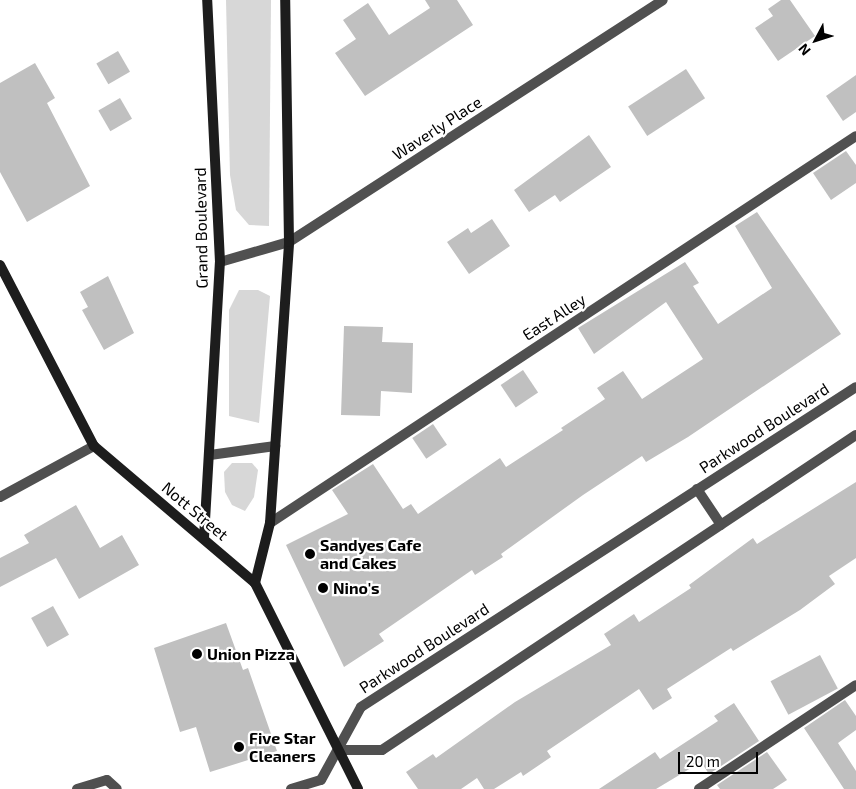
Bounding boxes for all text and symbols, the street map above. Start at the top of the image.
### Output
north arrow [791,15,841,65]
text: N [794,41,814,59]
street label: Waverly Place [389,92,485,164]
street label: Grand Boulevard [190,167,212,289]
street label: East Alley [519,289,589,345]
street label: Parkwood Boulevard [696,379,832,477]
street label: Nott Street [158,478,232,544]
place label: Sandyes Cafe and Cakes [320,535,421,573]
marker: Sandyes Cafe and Cakes [304,548,316,560]
place label: Nino's [333,578,380,598]
marker: Nino's [317,582,329,594]
street label: Parkwood Boulevard [356,599,492,697]
place label: Union Pizza [207,644,295,664]
marker: Union Pizza [191,648,203,660]
place label: Five Star Cleaners [249,728,316,766]
marker: Five Star Cleaners [233,741,245,753]
scale bar [681,742,761,774]
text: 20 m [686,752,720,770]

